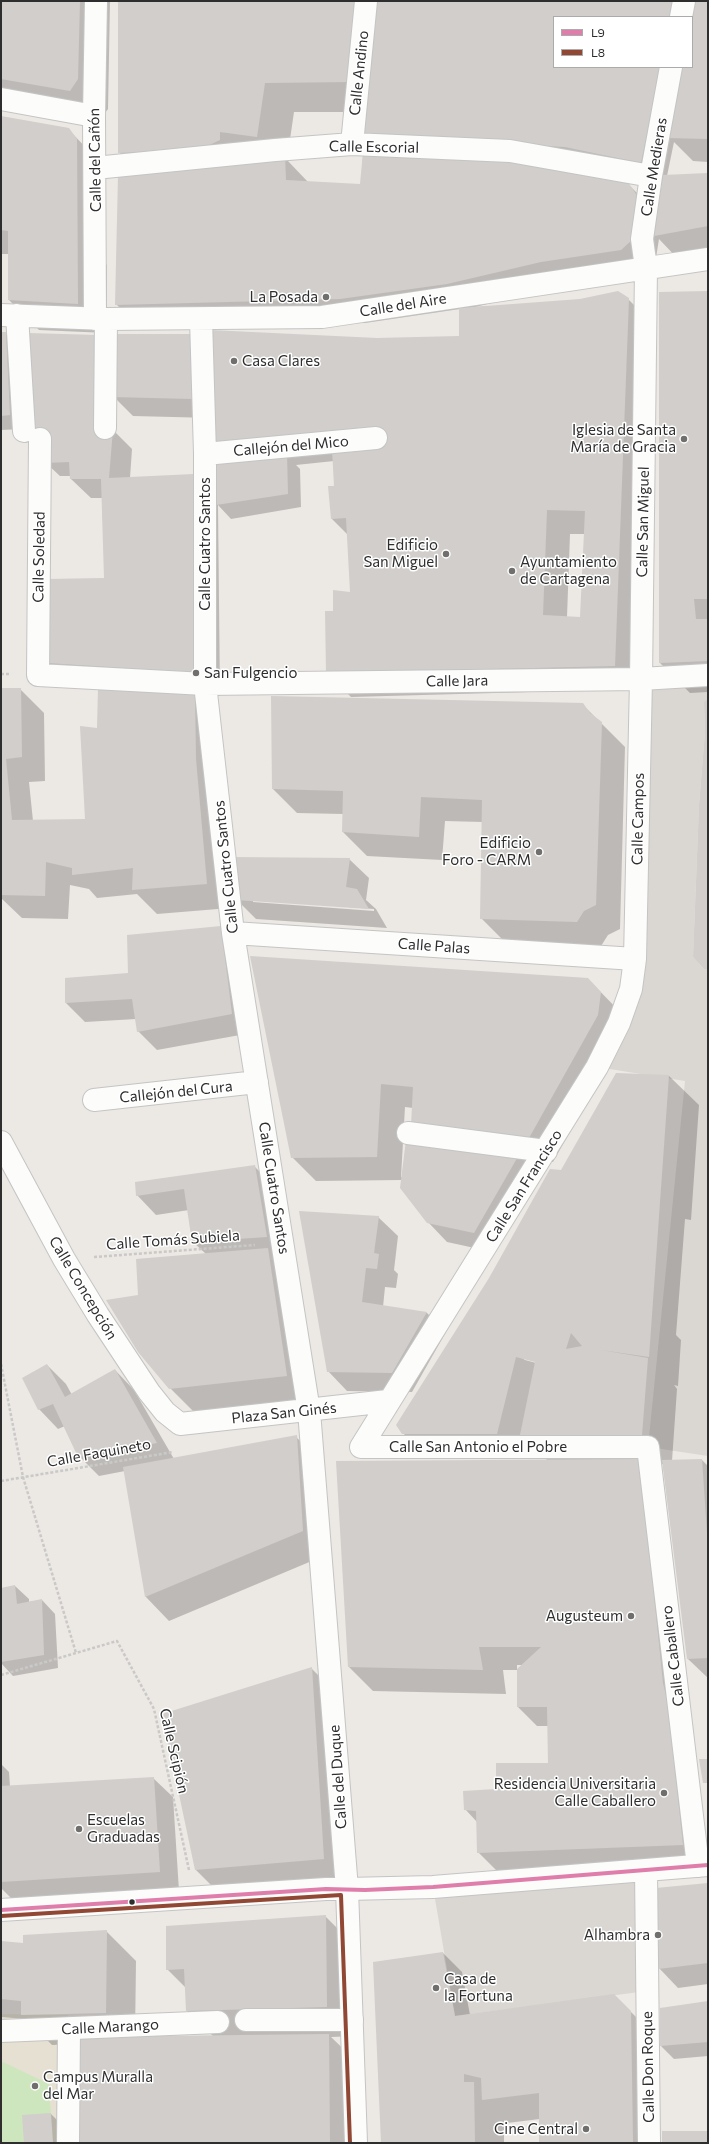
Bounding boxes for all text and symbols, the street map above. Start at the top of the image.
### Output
legend [553,16,693,68]
text: L9 [591,25,605,39]
street label: Calle Andino [346,30,372,116]
text: L8 [591,45,605,59]
street label: Calle del Cañón [85,108,105,212]
street label: Calle Medieras [637,116,671,218]
street label: Calle Escorial [329,137,419,157]
place label: La Posada [250,288,318,306]
street label: Calle del Aire [358,289,448,321]
marker: La Posada [321,292,331,302]
place label: Casa Clares [242,352,320,370]
marker: Casa Clares [229,356,239,366]
place label: Iglesia de Santa María de Gracia [570,421,676,456]
street label: Callejón del Mico [233,432,349,460]
marker: Iglesia de Santa María de Gracia [679,434,689,444]
street label: Calle San Miguel [633,466,653,578]
street label: Calle Cuatro Santos [196,477,214,611]
street label: Calle Soledad [29,511,49,603]
place label: Edificio San Miguel [363,536,438,571]
marker: Edificio San Miguel [441,549,451,559]
place label: Ayuntamiento de Cartagena [520,553,617,588]
marker: Ayuntamiento de Cartagena [507,566,517,576]
place label: San Fulgencio [204,664,297,682]
marker: San Fulgencio [191,668,201,678]
street label: Calle Jara [426,671,488,691]
street label: Calle Campos [628,773,648,865]
street label: Calle Cuatro Santos [210,800,242,934]
place label: Edificio Foro - CARM [442,834,531,869]
marker: Edificio Foro - CARM [534,847,544,857]
street label: Calle Palas [397,935,471,957]
street label: Callejón del Cura [119,1077,233,1107]
street label: Calle Cuatro Santos [255,1121,293,1255]
street label: Calle San Francisco [482,1126,566,1246]
street label: Calle Tomás Subiela [106,1226,240,1254]
street label: Calle Concepción [45,1233,121,1343]
street label: Plaza San Ginés [231,1399,337,1427]
street label: Calle Faquineto [46,1435,152,1471]
street label: Calle San Antonio el Pobre [389,1438,567,1456]
street label: Calle Caballero [658,1604,688,1708]
place label: Augusteum [546,1607,623,1625]
marker: Augusteum [626,1611,636,1621]
street label: Calle Scipión [155,1707,193,1795]
street label: Calle del Duque [325,1724,351,1830]
place label: Residencia Universitaria Calle Caballero [494,1775,656,1810]
marker: Residencia Universitaria Calle Caballero [659,1788,669,1798]
place label: Escuelas Graduadas [87,1811,160,1846]
marker: Escuelas Graduadas [74,1824,84,1834]
unlabelled marker [127,1897,137,1907]
place label: Alhambra [584,1926,650,1944]
marker: Alhambra [653,1930,663,1940]
place label: Casa de la Fortuna [444,1970,513,2005]
marker: Casa de la Fortuna [431,1983,441,1993]
street label: Calle Don Roque [638,2011,658,2123]
street label: Calle Marango [61,2015,159,2039]
place label: Campus Muralla del Mar [43,2068,153,2103]
marker: Campus Muralla del Mar [30,2081,40,2091]
place label: Cine Central [494,2120,578,2138]
marker: Cine Central [581,2124,591,2134]

